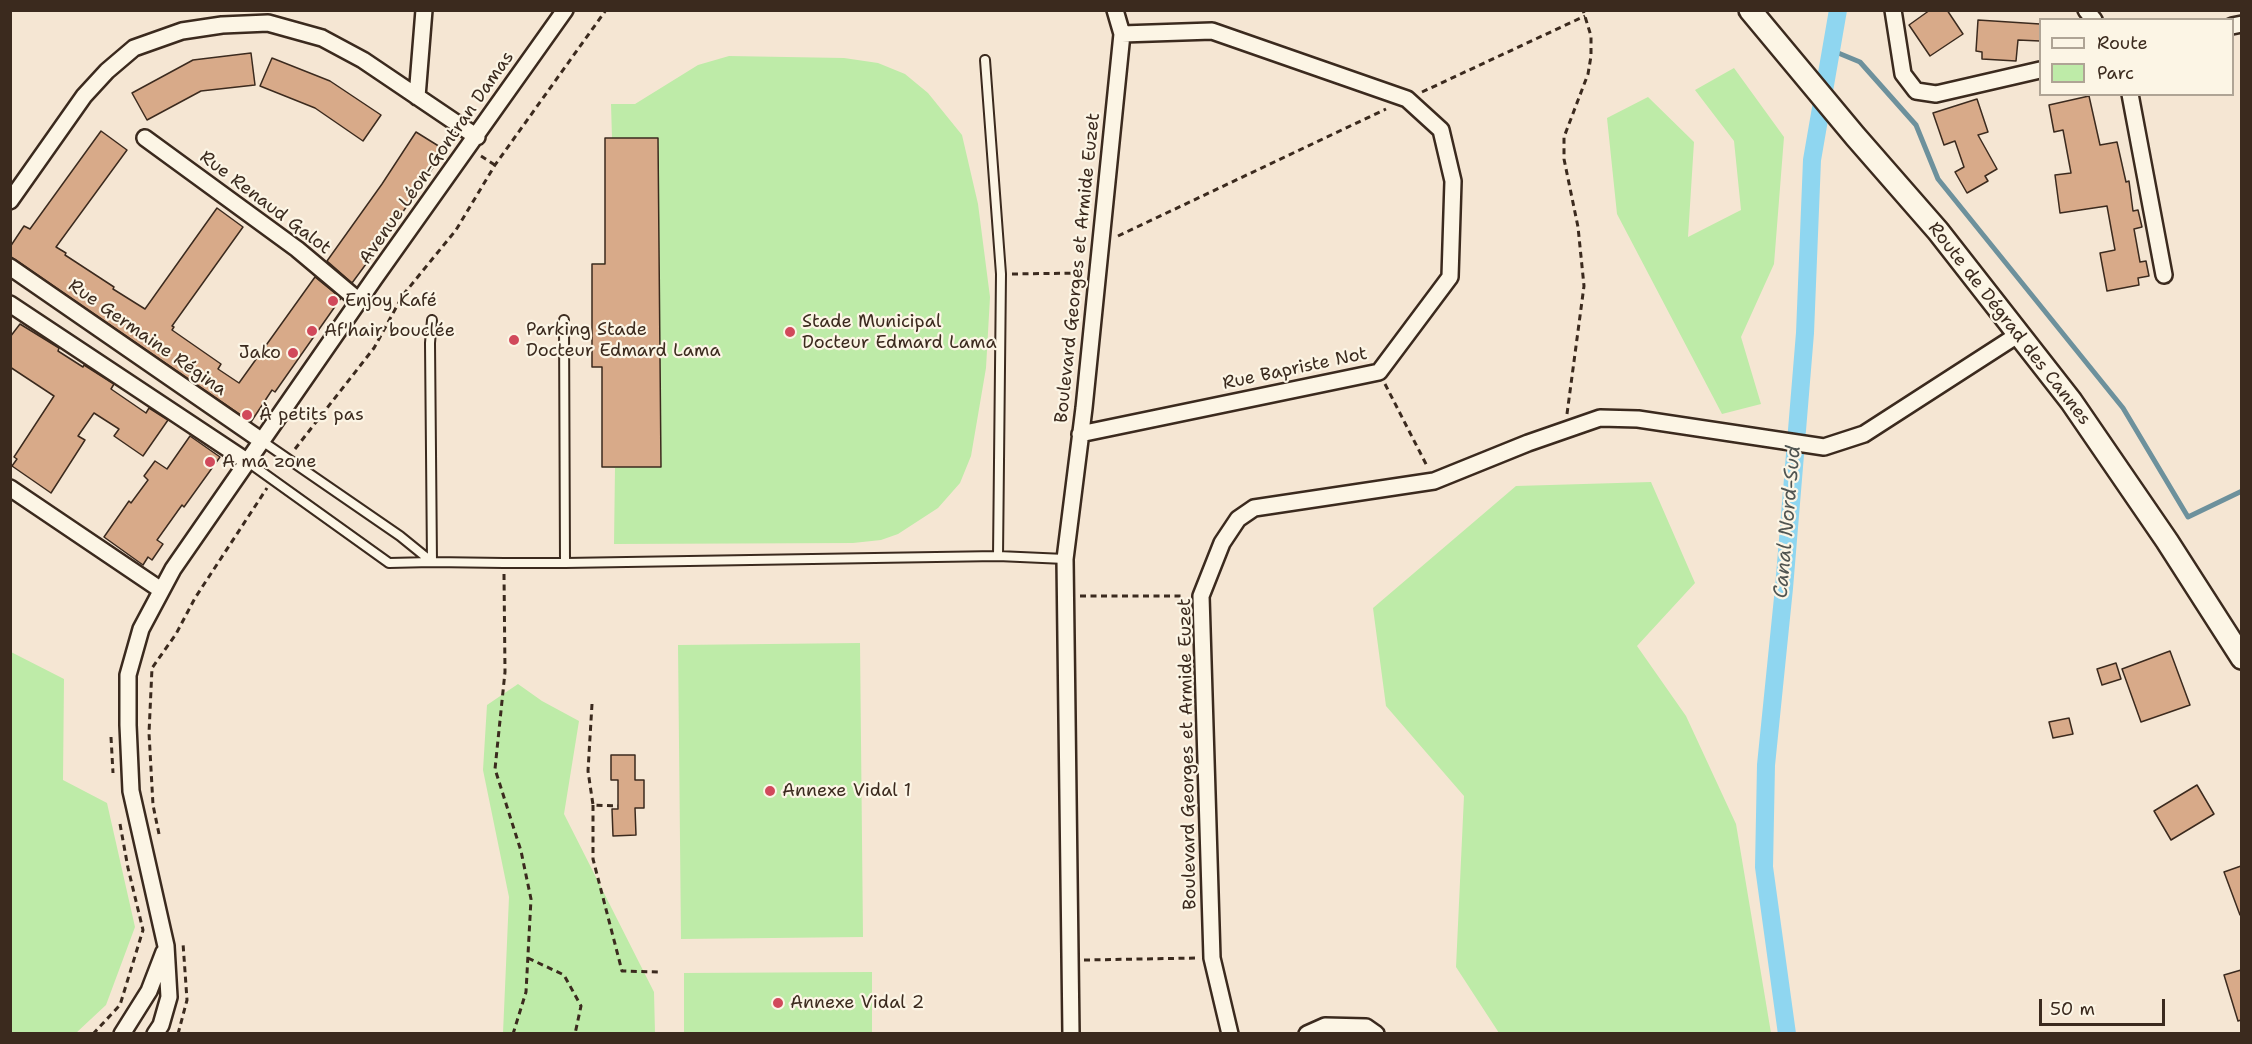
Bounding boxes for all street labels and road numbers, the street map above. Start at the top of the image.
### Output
street label: Avenue Léon-Gontran Damas [355,47,519,269]
street label: Boulevard Georges et Armide Euzet [1051,112,1105,424]
street label: Rue Renaud Galot [195,147,335,259]
street label: Route de Dégrad des Cannes [1923,218,2095,430]
street label: Rue Germaine Régina [64,275,230,401]
street label: Rue Bapriste Not [1221,343,1369,395]
street label: Boulevard Georges et Armide Euzet [1174,598,1202,910]

